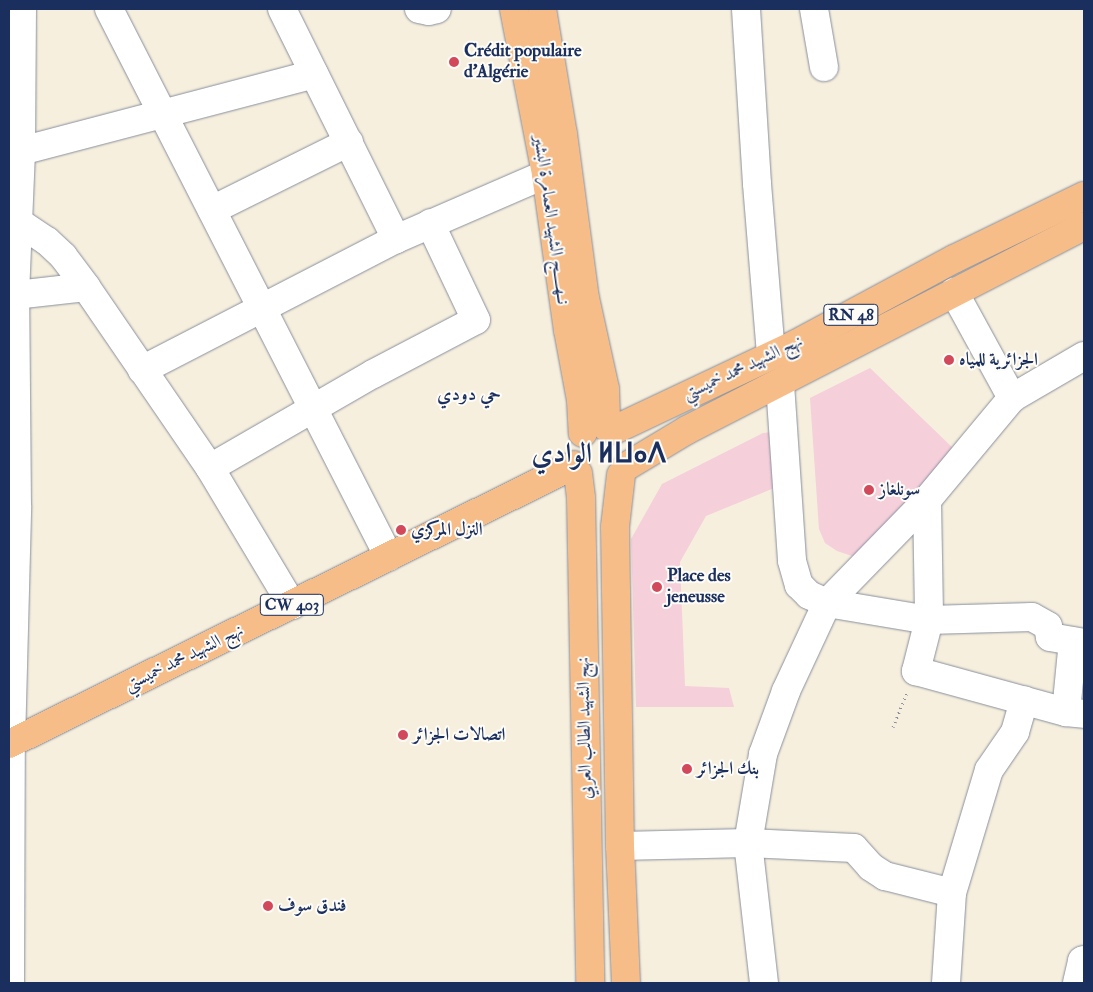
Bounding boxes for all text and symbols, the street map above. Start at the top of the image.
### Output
place label: Crédit populaire d'Algérie [464,41,581,84]
marker: Crédit populaire d'Algérie [448,56,460,68]
street label: نــهـــــج الشهيد العمامرة البشير [528,134,574,306]
road number: RN 48 [822,302,880,328]
street label: نهج الشهيد محمد خميستي [680,331,806,405]
place label: الجزائرية للمياه [959,349,1038,371]
marker: الجزائرية للمياه [943,354,955,366]
district label: حي دودي [437,384,501,406]
district label: الوادي ⵍⵡⴰⴷ [531,437,667,471]
place label: سونلغاز [879,479,920,501]
marker: سونلغاز [863,484,875,496]
place label: النزل المركزي [411,519,483,541]
marker: النزل المركزي [395,524,407,536]
place label: Place des jeneusse [667,566,731,608]
marker: Place des jeneusse [651,581,663,593]
road number: CW 403 [260,592,324,618]
street label: نهج الشهيد محمد خميستي [121,620,247,696]
street label: نهج الشهيد الطالب العربي [573,657,597,799]
place label: اتصالات الجزائر [413,724,506,746]
marker: اتصالات الجزائر [397,729,409,741]
place label: بنك الجزائر [697,758,759,780]
marker: بنك الجزائر [681,763,693,775]
place label: فندق سوف [278,895,346,917]
marker: فندق سوف [262,900,274,912]

